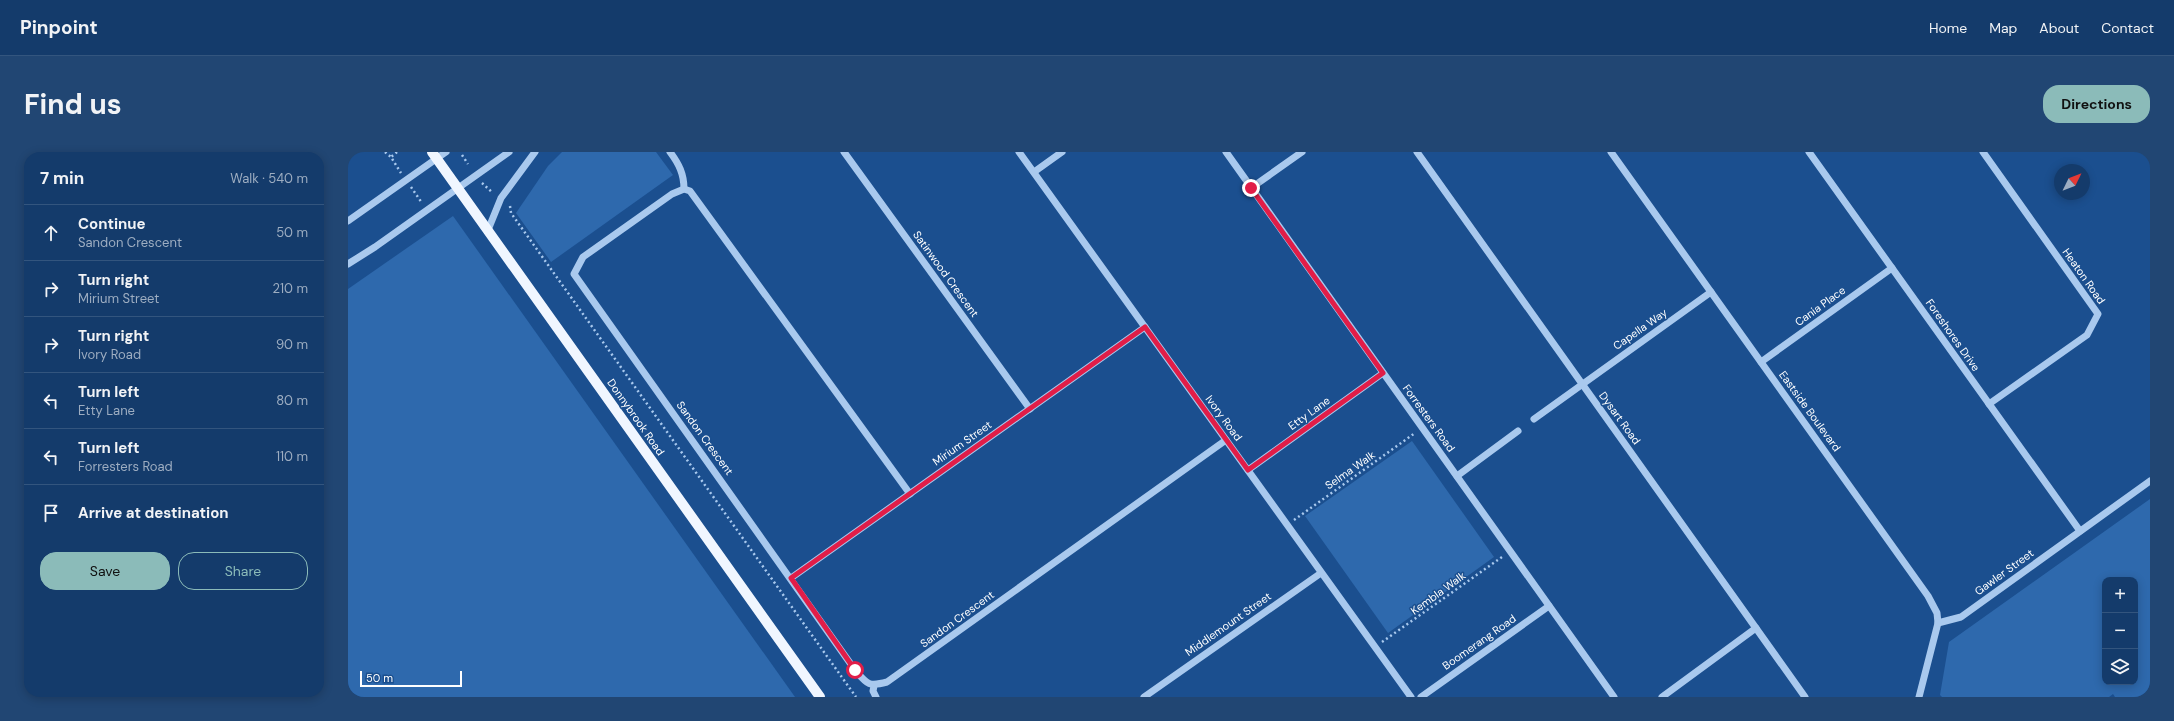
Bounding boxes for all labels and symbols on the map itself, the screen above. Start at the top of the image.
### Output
north arrow [2054,164,2090,200]
route end [1242,179,1260,197]
street label: Satinwood Crescent [910,228,982,320]
street label: Heaton Road [2060,245,2108,307]
street label: Cania Place [1792,283,1848,329]
street label: Foreshores Drive [1923,296,1983,374]
street label: Capella Way [1610,305,1670,353]
street label: Eastside Boulevard [1776,368,1844,454]
street label: Donnybrook Road [604,376,668,458]
street label: Forresters Road [1400,381,1458,455]
street label: Dysart Road [1596,389,1644,447]
street label: Ivory Road [1203,392,1245,444]
street label: Etty Lane [1285,393,1333,433]
street label: Sandon Crescent [673,398,737,478]
street label: Mirium Street [930,418,994,468]
street label: Selma Walk [1322,447,1378,492]
street label: Gawler Street [1972,546,2036,598]
street label: Kembla Walk [1408,568,1469,618]
street label: Sandon Crescent [917,587,997,651]
street label: Middlemount Street [1182,589,1274,659]
street label: Boomerang Road [1439,611,1519,673]
route start [846,661,864,679]
scale bar [360,669,462,688]

